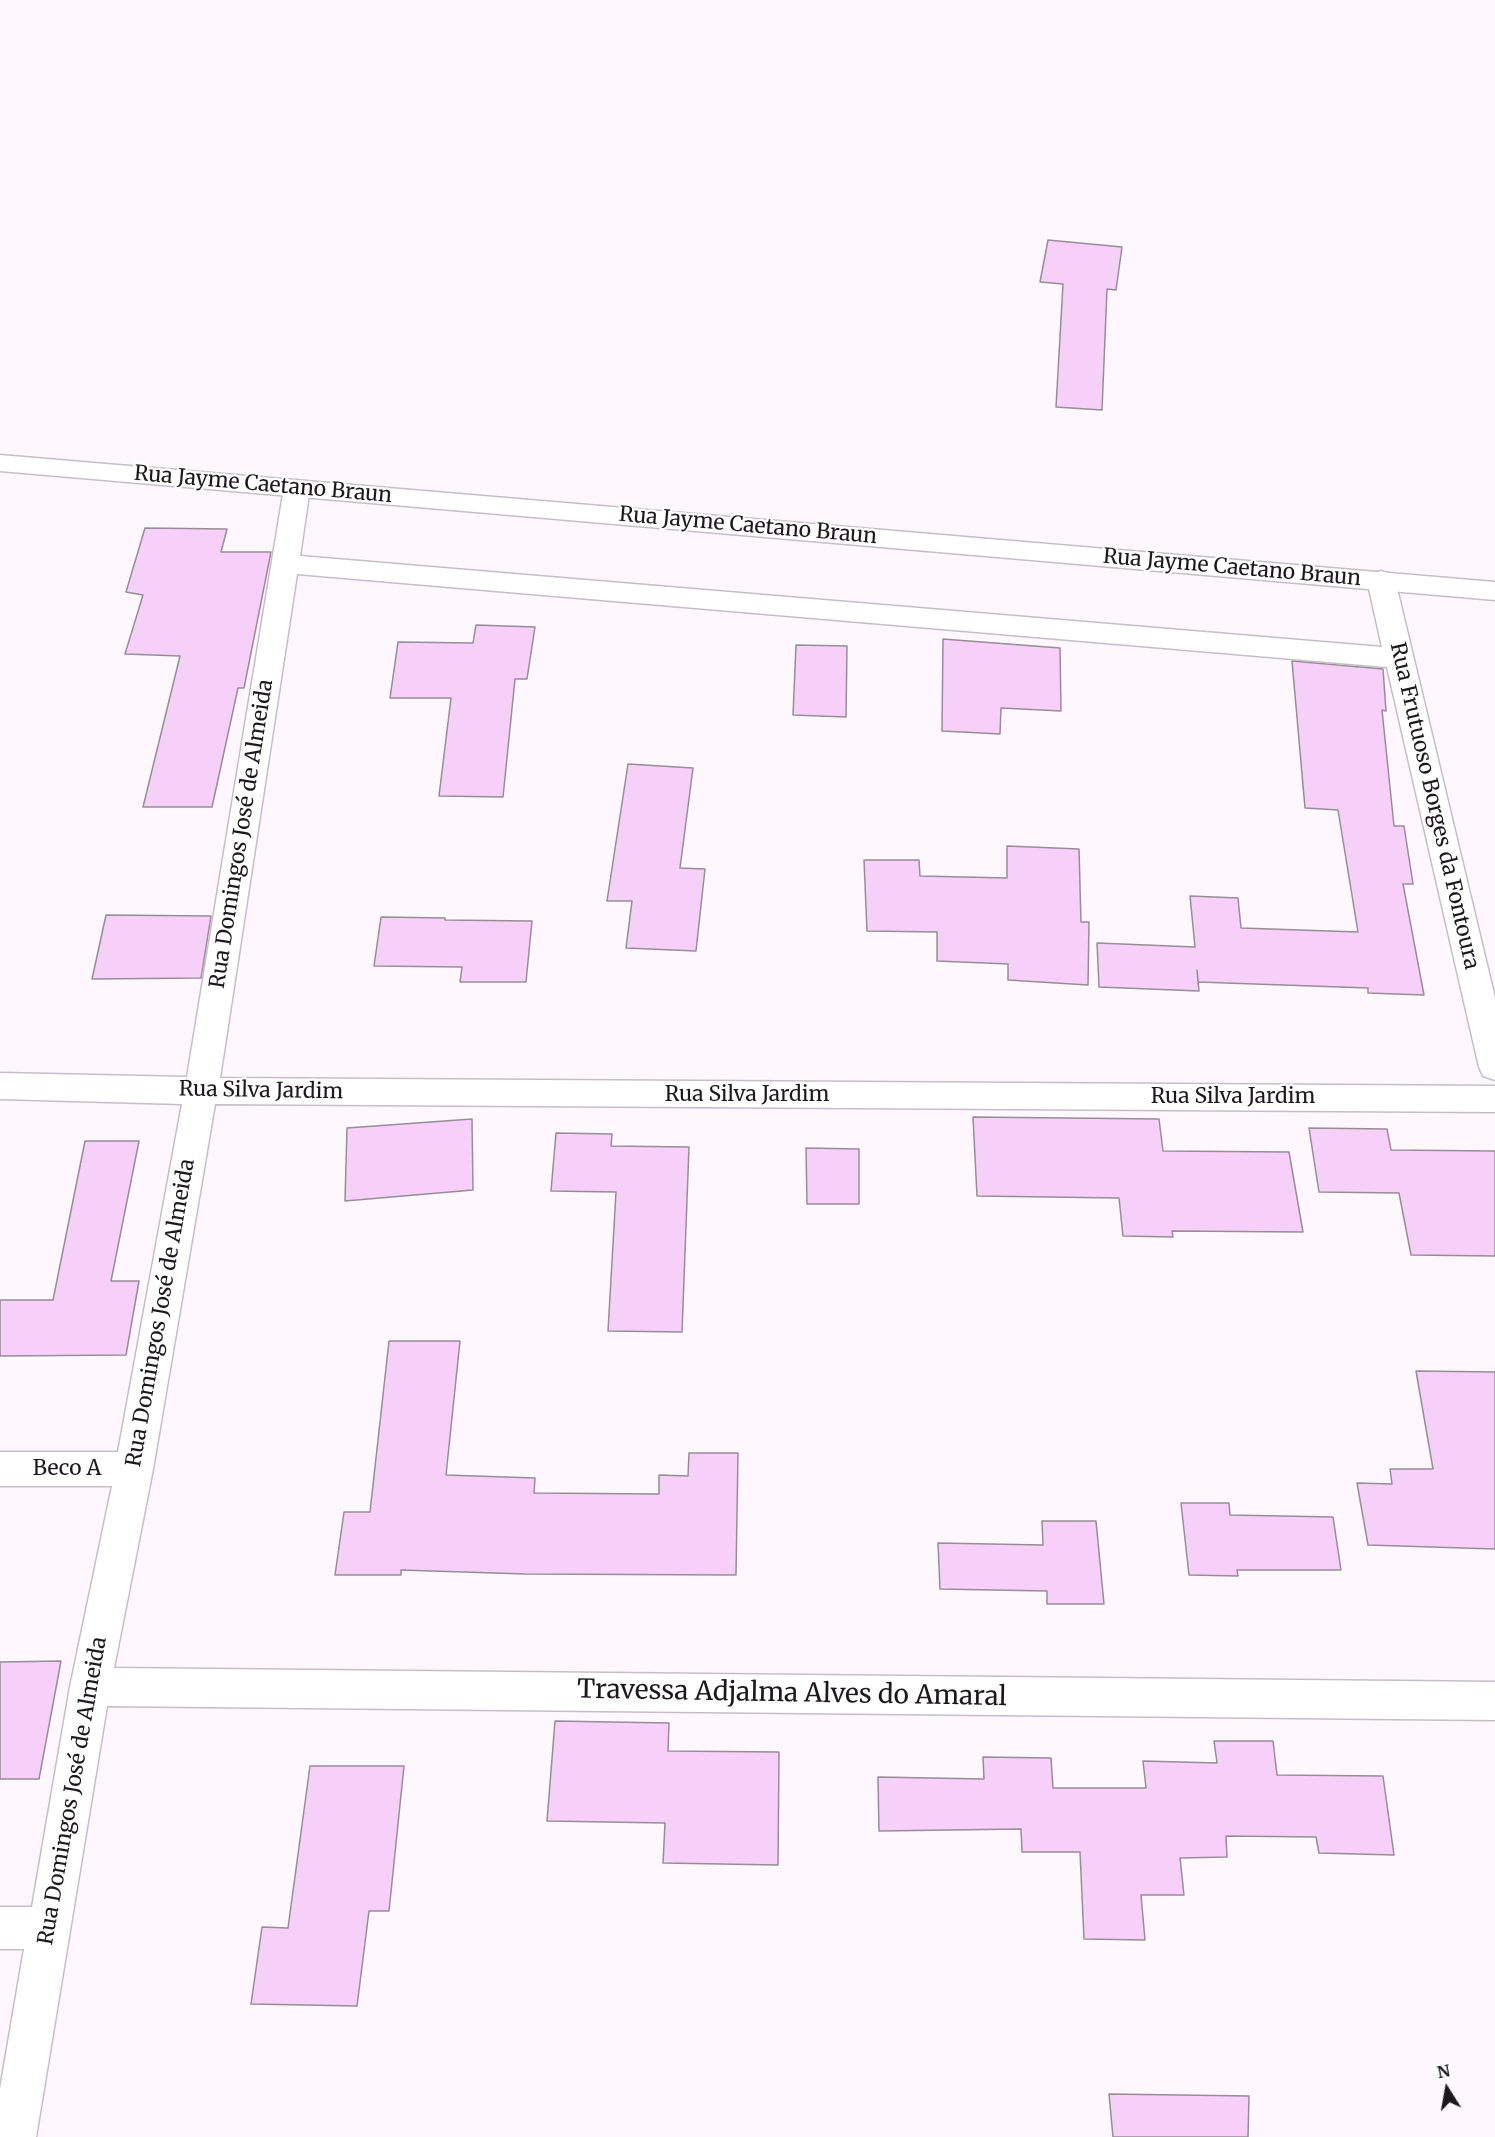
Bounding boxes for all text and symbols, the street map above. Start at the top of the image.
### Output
street label: Rua Jayme Caetano Braun [133,461,393,509]
street label: Rua Jayme Caetano Braun [618,502,878,550]
street label: Rua Jayme Caetano Braun [1102,544,1362,592]
street label: Rua Frutuoso Borges da Fontoura [1384,640,1484,972]
street label: Rua Domingos José de Almeida [205,678,279,990]
street label: Rua Silva Jardim [179,1077,343,1105]
street label: Rua Silva Jardim [665,1082,829,1108]
street label: Rua Silva Jardim [1151,1084,1315,1110]
street label: Rua Domingos José de Almeida [121,1157,201,1469]
street label: Beco A [33,1456,101,1482]
street label: Rua Domingos José de Almeida [33,1635,113,1947]
street label: Travessa Adjalma Alves do Amaral [577,1675,1007,1713]
north arrow [1417,2059,1477,2119]
text: N [1435,2060,1452,2082]

